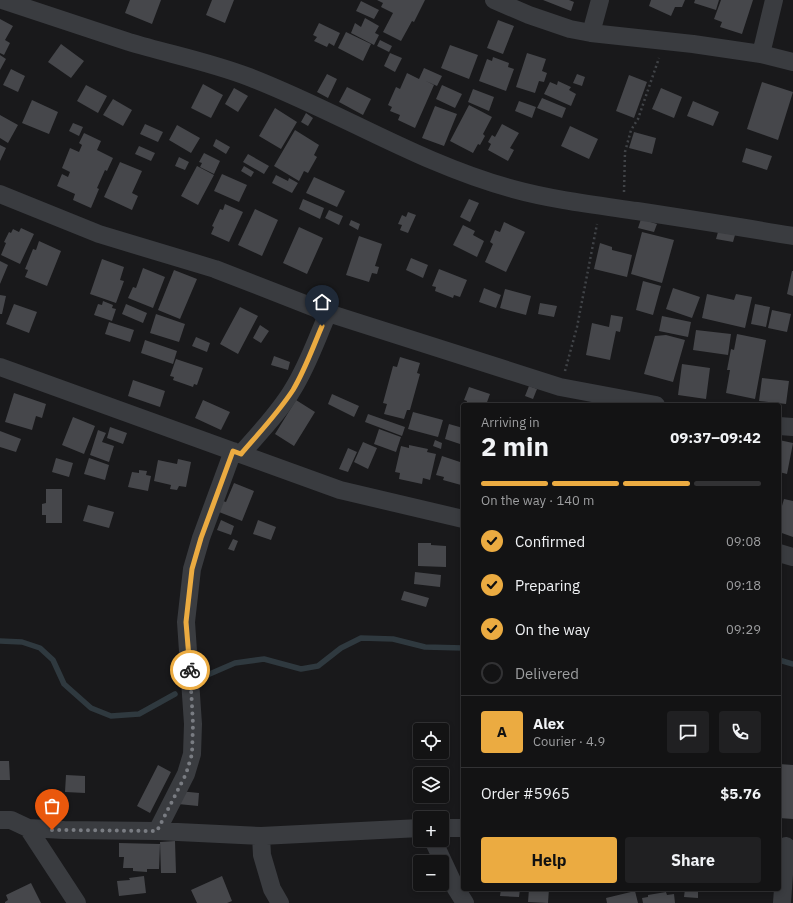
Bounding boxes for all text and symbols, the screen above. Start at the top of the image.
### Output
pin [305,285,339,326]
icon: home [311,291,333,313]
text: Arriving in [481,414,540,431]
text: 09:37–09:42 [670,428,761,447]
text: 2 min [481,429,549,463]
text: On the way · 140 m [481,492,594,509]
icon: check [481,530,503,552]
text: Confirmed [515,532,585,551]
text: 09:08 [726,533,761,550]
icon: check [481,574,503,596]
text: Preparing [515,576,580,595]
text: 09:18 [726,577,761,594]
icon: check [481,618,503,640]
text: On the way [515,620,590,639]
text: 09:29 [726,621,761,638]
courier [170,650,210,690]
icon: bike [179,659,201,681]
text: Delivered [515,664,579,683]
button: chat [667,711,709,753]
button: phone [719,711,761,753]
text: Alex [533,714,564,733]
text: A [497,722,507,741]
map controls [413,723,449,891]
button: locate [413,723,449,759]
text: Courier · 4.9 [533,733,605,750]
button: layers [413,767,449,803]
text: Order #5965 [481,784,570,803]
text: $5.76 [720,784,761,803]
pin [35,789,69,830]
icon: bag [41,795,63,817]
button: + [413,811,449,847]
button: Help [481,837,617,883]
button: Share [625,837,761,883]
button: − [413,855,449,891]

